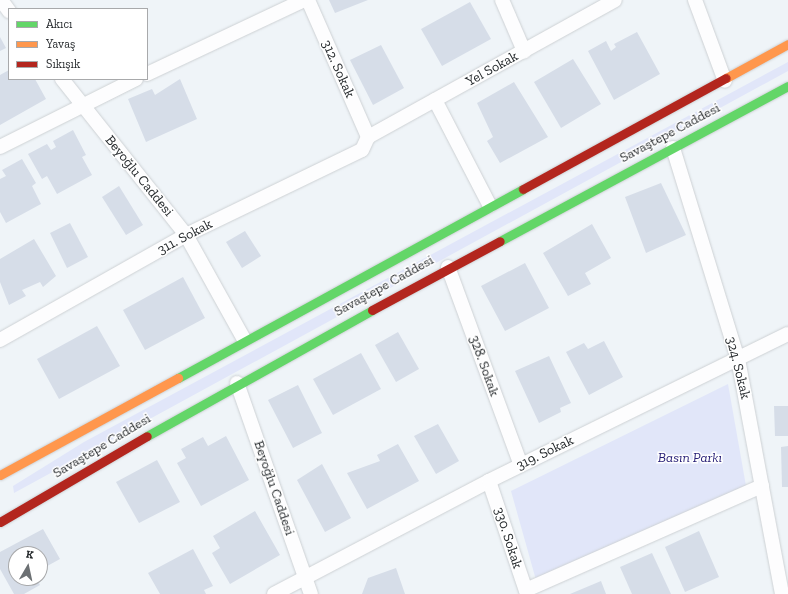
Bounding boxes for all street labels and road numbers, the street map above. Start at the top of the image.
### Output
street label: 312. Sokak [318,37,358,101]
street label: Yel Sokak [463,48,521,90]
street label: Savaştepe Caddesi [617,100,723,166]
street label: Beyoğlu Caddesi [101,132,177,220]
street label: 311. Sokak [155,216,215,258]
street label: Savaştepe Caddesi [331,252,437,320]
street label: 328. Sokak [465,333,503,399]
street label: 324. Sokak [722,335,754,401]
street label: Savaştepe Caddesi [50,410,154,482]
street label: 319. Sokak [514,432,576,474]
street label: Beyoğlu Caddesi [250,438,298,538]
street label: 330. Sokak [490,505,526,571]

